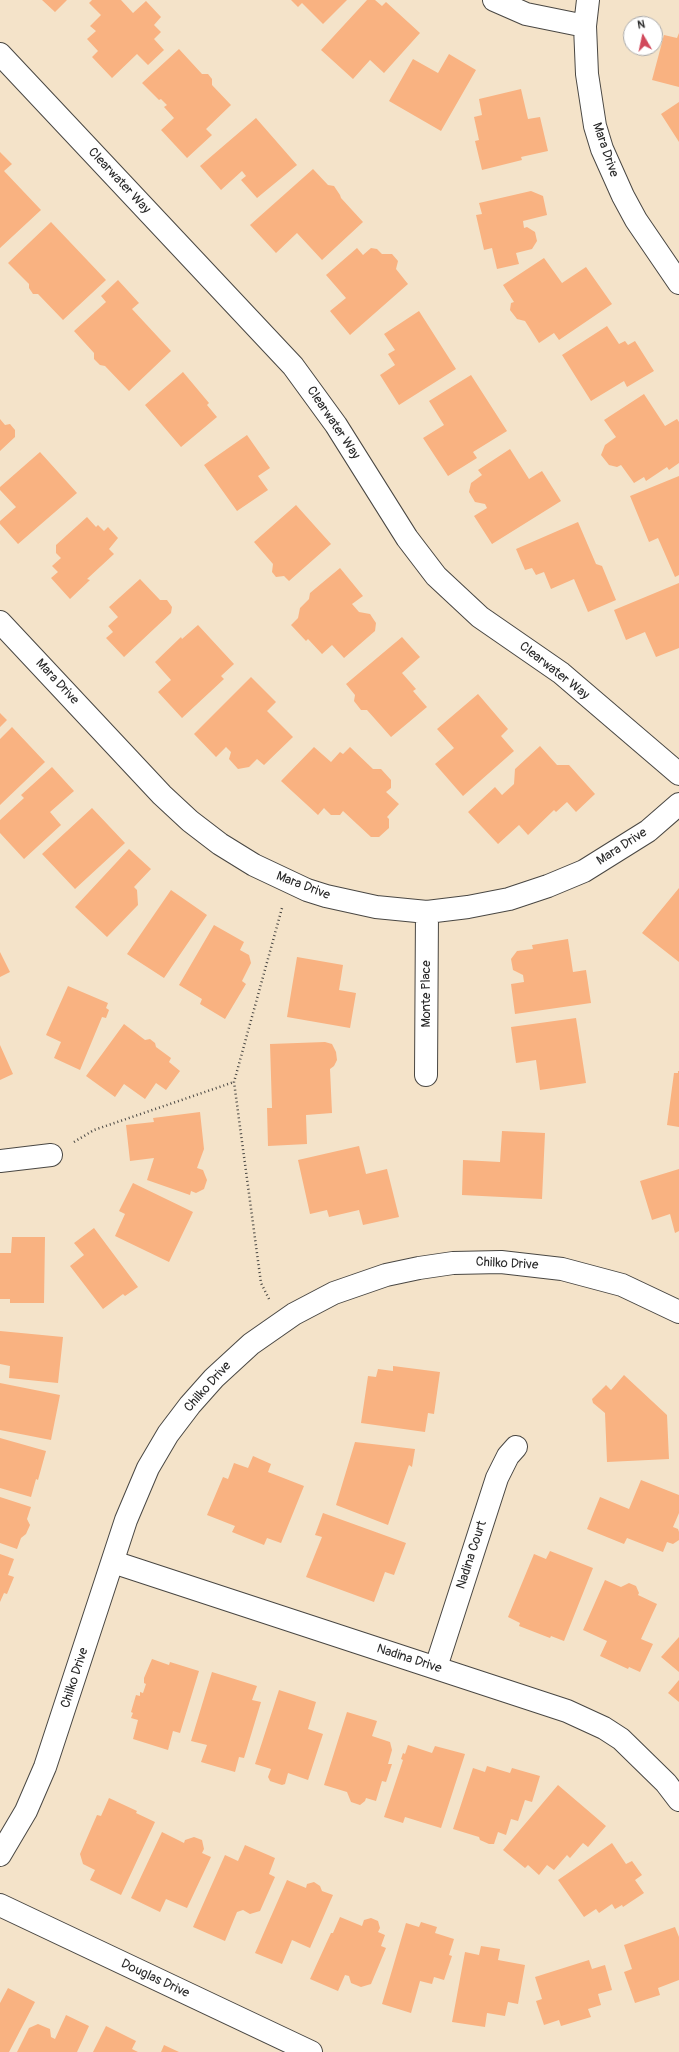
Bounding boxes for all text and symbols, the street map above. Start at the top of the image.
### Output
north arrow [623,16,663,56]
text: N [637,18,646,32]
street label: Mara Drive [588,121,622,179]
street label: Clearwater Way [84,145,154,217]
street label: Clearwater Way [303,384,363,462]
street label: Clearwater Way [516,639,592,703]
street label: Mara Drive [32,656,82,708]
street label: Mara Drive [594,825,650,869]
street label: Mara Drive [274,869,332,903]
street label: Monte Place [419,960,435,1028]
street label: Chilko Drive [475,1255,539,1273]
street label: Chilko Drive [181,1359,235,1415]
street label: Nadina Court [454,1519,490,1591]
street label: Nadina Drive [375,1641,443,1677]
street label: Chilko Drive [58,1646,92,1710]
street label: Douglas Drive [118,1956,192,2002]

